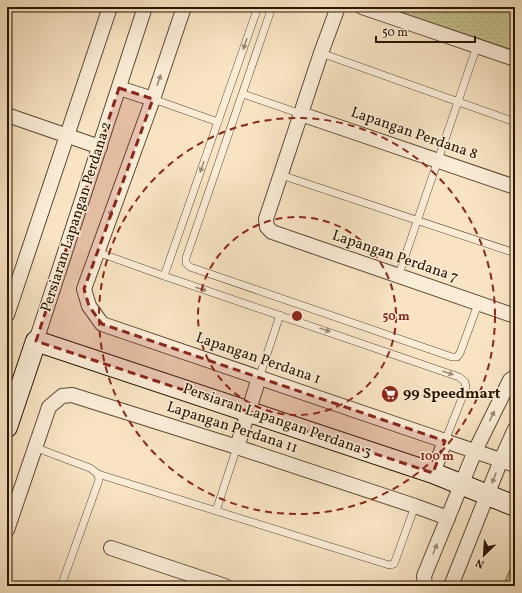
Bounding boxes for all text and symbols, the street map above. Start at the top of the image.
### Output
scale bar [376,18,475,44]
text: 50 m [382,25,408,41]
one-way arrow [242,38,248,50]
one-way arrow [157,74,163,86]
street label: Lapangan Perdana 8 [348,102,480,166]
street label: Persiaran Lapangan Perdana 2 [36,119,118,315]
one-way arrow [199,161,205,173]
one-way arrow [108,209,114,221]
street label: Lapangan Perdana 7 [329,226,461,288]
one-way arrow [196,286,208,292]
centre of rings [290,309,304,323]
text: 50 m [382,309,410,325]
street label: Lapangan Perdana 1 [193,328,323,390]
one-way arrow [319,328,331,334]
one-way arrow [442,370,454,376]
street label: Persiaran Lapangan Perdana 3 [180,379,374,463]
supermarket icon: 99 Speedmart [380,384,400,404]
place label: 99 Speedmart [403,384,501,405]
street label: Lapangan Perdana 11 [164,397,300,459]
one-way arrow [489,410,496,422]
text: 100 m [420,449,454,465]
one-way arrow [490,472,496,484]
north arrow [464,535,504,575]
one-way arrow [432,544,438,555]
text: N [474,554,487,571]

